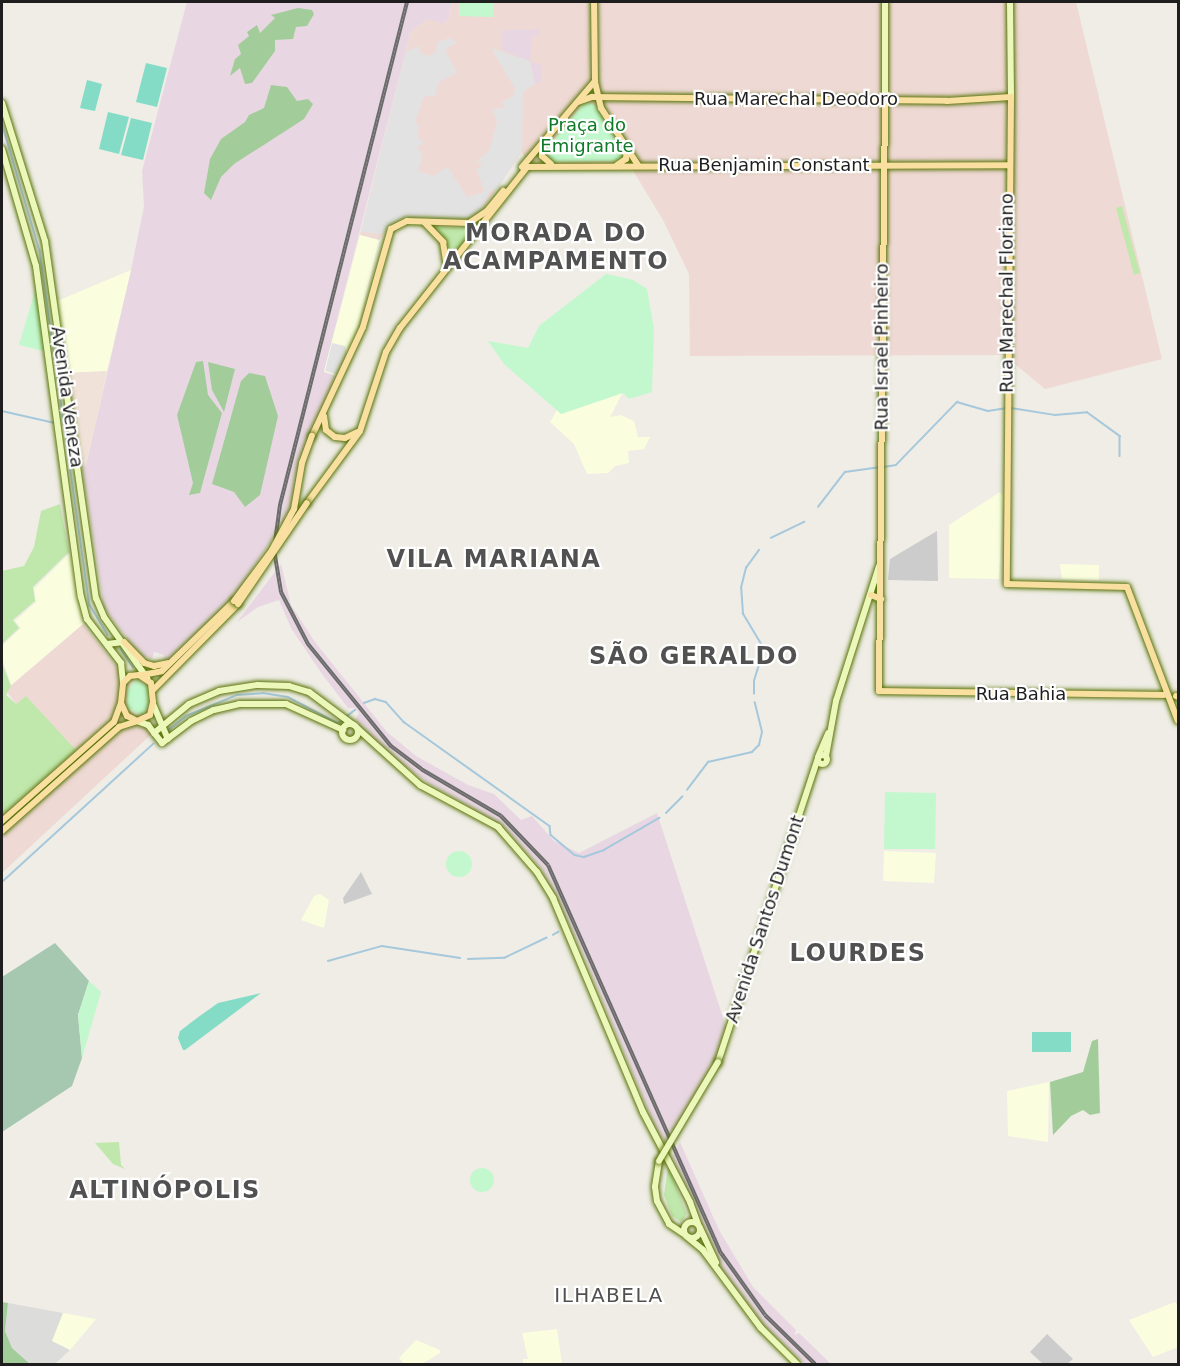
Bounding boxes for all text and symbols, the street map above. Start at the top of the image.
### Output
street label: Rua Marechal Deodoro [694,88,898,110]
park label: Praça do Emigrante [540,115,634,158]
street label: Rua Benjamin Constant [658,154,870,176]
street label: Rua Marechal Floriano [996,193,1018,393]
district label: MORADA DO ACAMPAMENTO [443,220,669,276]
street label: Rua Israel Pinheiro [871,263,893,431]
street label: Avenida Veneza [46,325,88,469]
district label: VILA MARIANA [387,546,601,574]
district label: SÃO GERALDO [589,643,799,671]
street label: Rua Bahia [976,683,1066,705]
street label: Avenida Santos Dumont [721,813,809,1025]
district label: LOURDES [790,940,926,968]
district label: ALTINÓPOLIS [69,1177,261,1205]
district label: ILHABELA [554,1283,664,1307]

